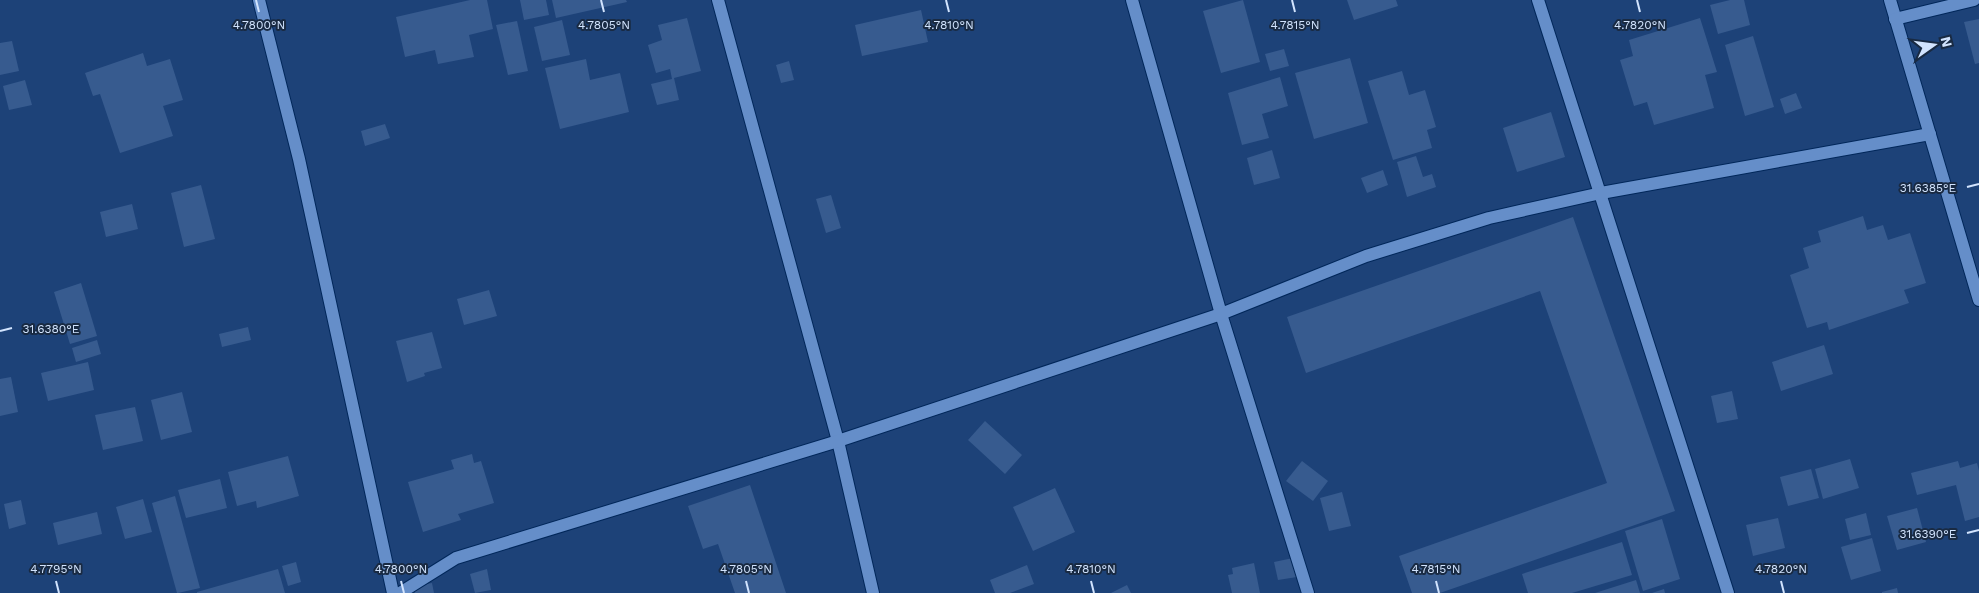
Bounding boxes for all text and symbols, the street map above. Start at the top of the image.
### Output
text: 4.7800°N [233,18,285,32]
text: 4.7805°N [578,18,630,32]
text: 4.7810°N [924,18,974,32]
text: 4.7815°N [1270,18,1320,32]
text: 4.7820°N [1614,18,1666,32]
north arrow [1909,20,1959,70]
text: N [1938,35,1956,49]
text: 31.6385°E [1900,181,1957,195]
text: 31.6380°E [22,322,80,336]
text: 31.6390°E [1899,527,1957,541]
text: 4.7795°N [30,562,82,576]
text: 4.7800°N [375,562,427,576]
text: 4.7805°N [720,562,772,576]
text: 4.7810°N [1066,562,1116,576]
text: 4.7815°N [1411,562,1461,576]
text: 4.7820°N [1755,562,1807,576]

